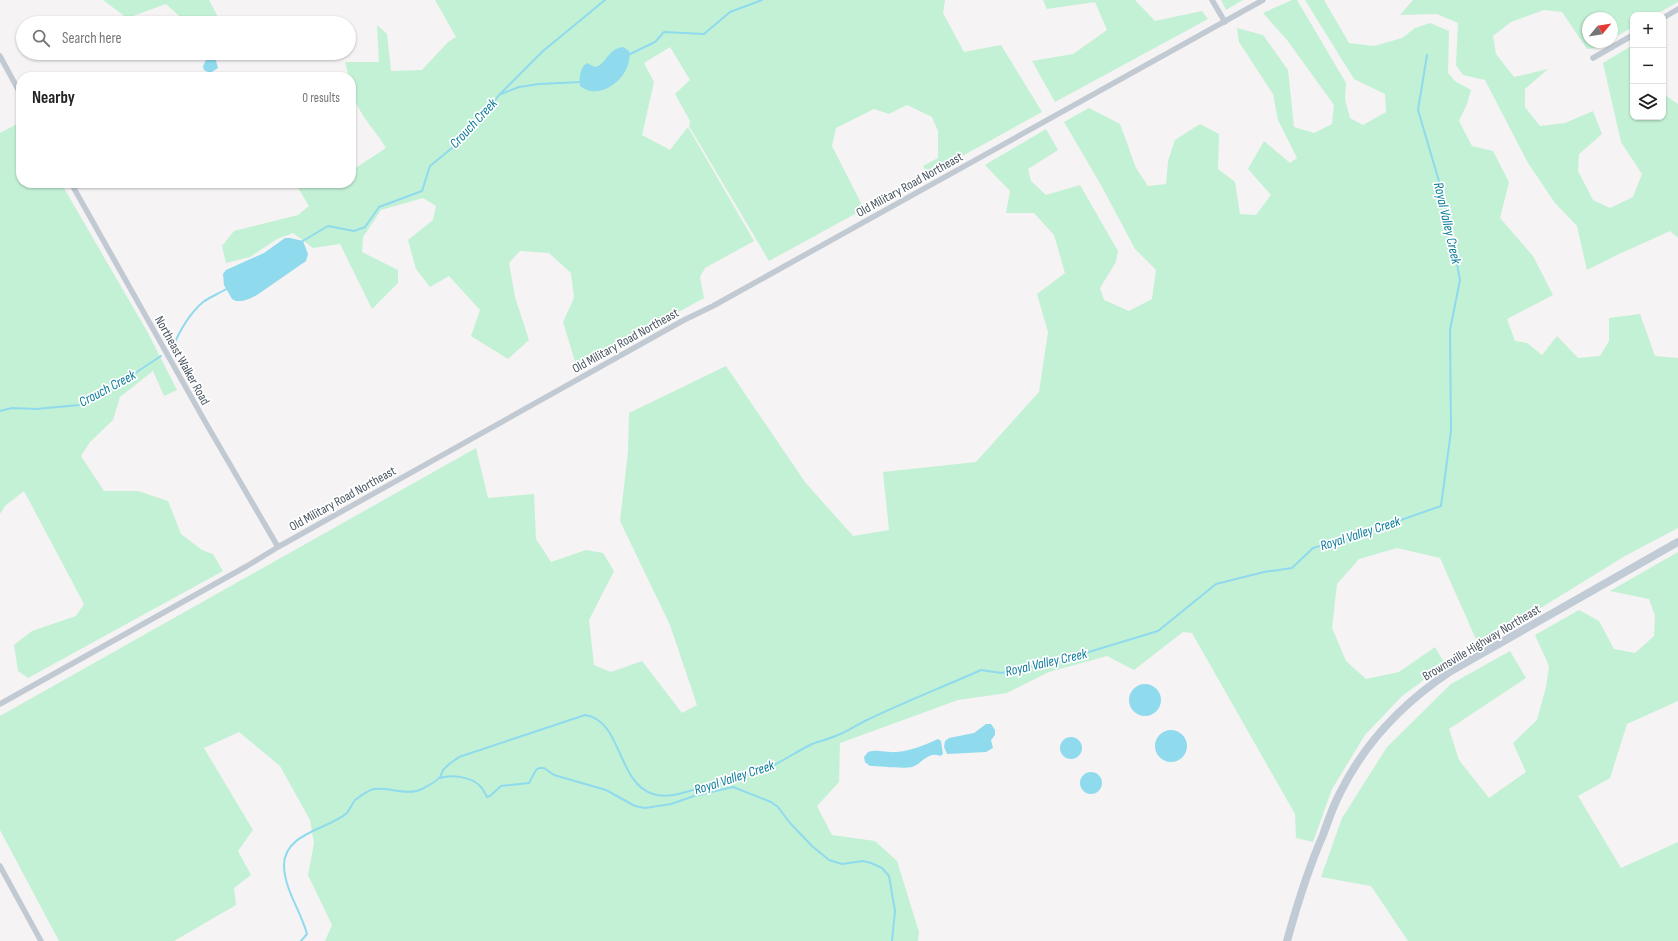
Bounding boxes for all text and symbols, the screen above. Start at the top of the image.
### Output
north arrow [1582,12,1618,48]
map controls [1630,12,1666,120]
button: + [1630,12,1666,48]
search box [16,16,356,60]
icon: search [30,27,52,49]
text: Search here [62,29,122,48]
button: − [1630,48,1666,84]
button: layers [1630,84,1666,120]
text: Nearby [32,88,75,108]
text: 0 results [302,90,340,106]
water label: Crouch Creek [446,94,501,152]
street label: Old Military Road Northeast [853,149,966,221]
water label: Royal Valley Creek [1430,181,1465,266]
street label: Old Military Road Northeast [569,305,682,377]
street label: Northeast Walker Road [151,313,213,408]
water label: Crouch Creek [76,366,139,410]
street label: Old Military Road Northeast [286,463,399,535]
water label: Royal Valley Creek [1318,512,1403,554]
street label: Brownsville Highway Northeast [1420,601,1543,684]
water label: Royal Valley Creek [1004,645,1089,680]
water label: Royal Valley Creek [692,756,777,798]

